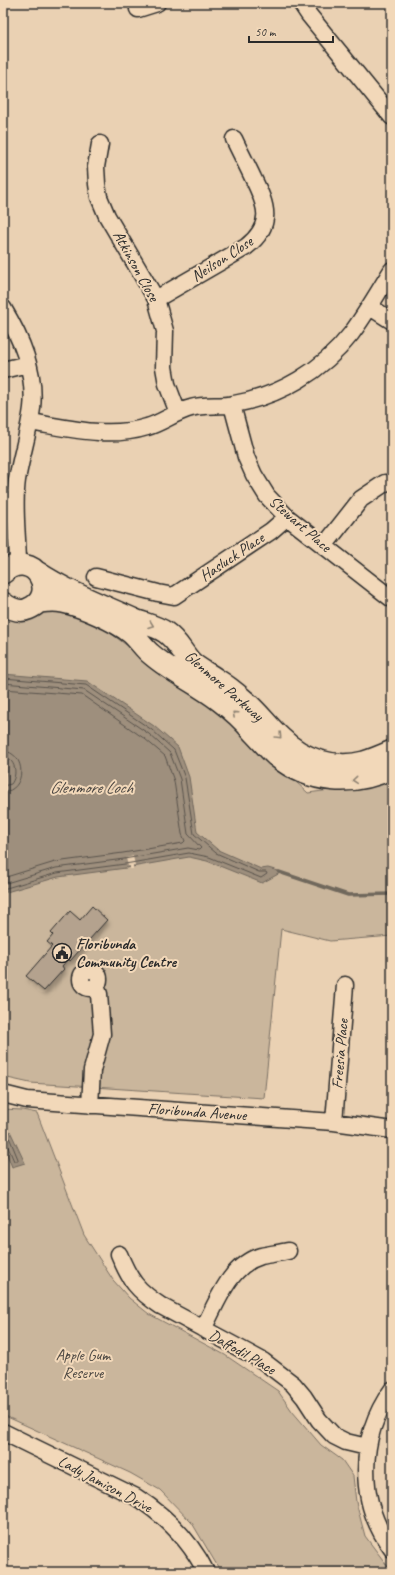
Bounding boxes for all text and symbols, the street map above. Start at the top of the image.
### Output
scale bar [249,18,333,44]
text: 50 m [255,24,277,40]
street label: Atkinson Close [108,227,165,307]
street label: Neilson Close [187,231,258,286]
street label: Stewart Place [265,491,337,558]
street label: Hasluck Place [196,527,270,586]
one-way arrow [147,621,154,629]
street label: Glenmore Parkway [180,646,269,727]
one-way arrow [232,711,240,718]
one-way arrow [275,731,282,739]
one-way arrow [352,776,358,785]
water label: Glenmore Loch [50,777,134,798]
place label: Floribunda Community Centre [76,934,178,972]
public building icon: Floribunda Community Centre [51,942,73,964]
street label: Freesia Place [327,1016,353,1090]
street label: Floribunda Avenue [147,1099,249,1126]
street label: Daffodil Place [205,1325,280,1380]
park label: Apple Gum Reserve [56,1345,112,1383]
street label: Lady Jamison Drive [55,1451,157,1518]

